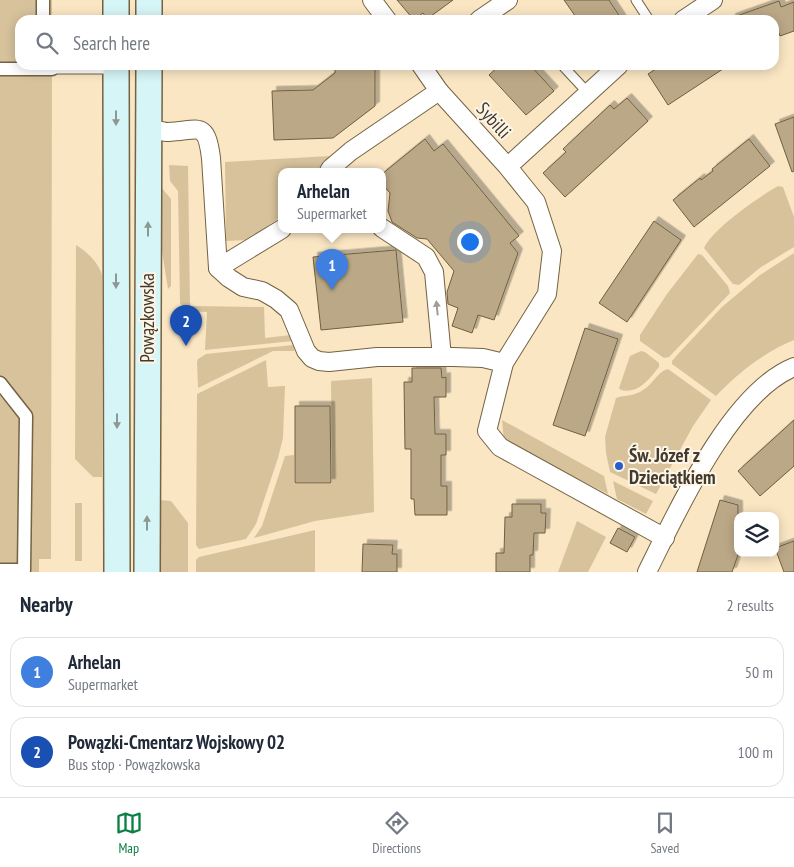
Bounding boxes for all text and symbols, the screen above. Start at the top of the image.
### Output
search box [15,15,779,70]
icon: search [33,29,61,57]
text: Search here [73,31,150,55]
street label: Sybilli [471,97,517,143]
one-way arrow [112,110,120,126]
popup [278,168,386,233]
text: Arhelan [297,179,350,203]
text: Supermarket [297,203,367,223]
one-way arrow [144,221,152,237]
your location [457,229,483,255]
pin: 1 [316,249,348,290]
one-way arrow [112,273,120,289]
street label: Powązkowska [135,273,159,363]
one-way arrow [433,300,441,316]
pin: 2 [170,305,202,346]
one-way arrow [113,413,121,429]
place label: Św. Józef z Dzieciątkiem [629,443,716,489]
marker: Św. Józef z Dzieciątkiem [613,460,625,472]
map controls [734,512,779,557]
button: layers [734,512,779,557]
one-way arrow [143,515,151,531]
text: Nearby [20,591,73,618]
text: 2 results [727,595,774,615]
text: Arhelan [68,650,121,674]
text: 1 [33,662,41,682]
text: 50 m [745,662,773,682]
text: Supermarket [68,674,138,694]
text: Powązki-Cmentarz Wojskowy 02 [68,730,285,754]
text: 2 [33,742,41,762]
text: 100 m [738,742,773,762]
text: Bus stop · Powązkowska [68,754,200,774]
tab: Map [115,809,143,857]
tab: Directions [372,809,421,857]
tab: Saved [650,809,679,857]

